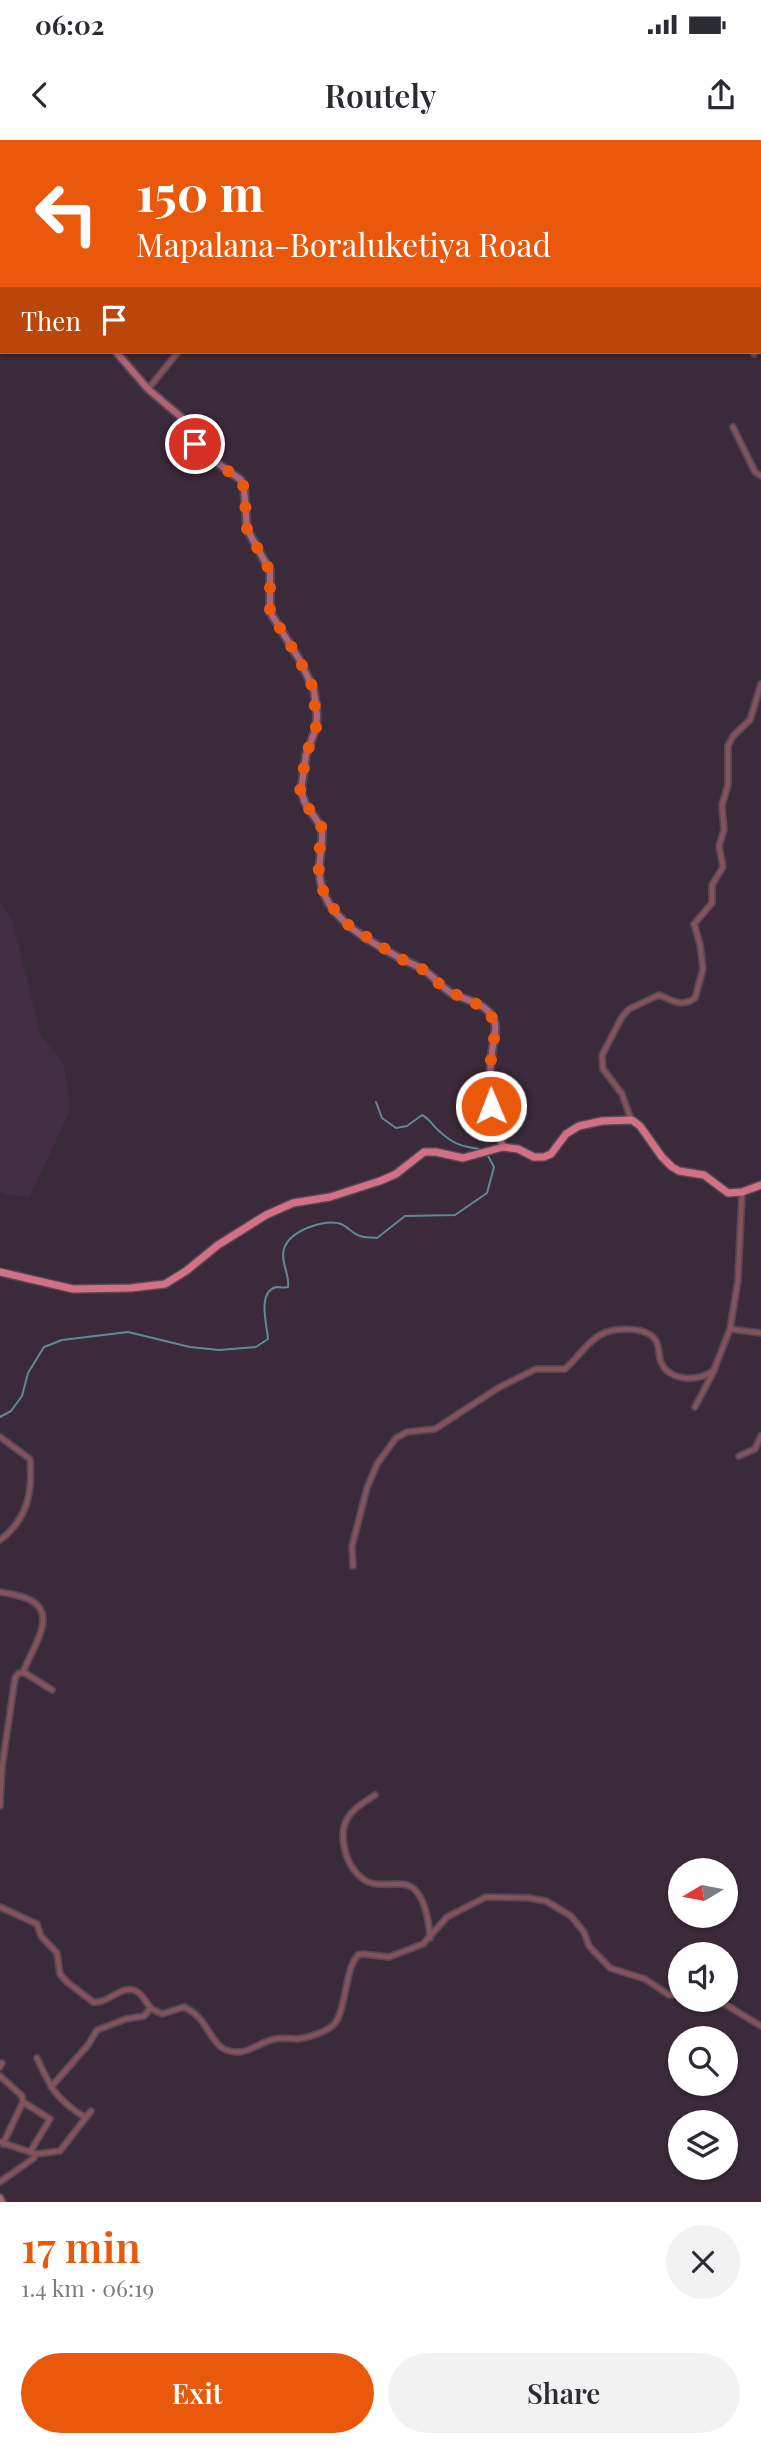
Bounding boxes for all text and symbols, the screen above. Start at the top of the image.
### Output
text: 06:02 [35,7,104,42]
text: Routely [324,73,437,116]
icon: back [21,76,59,114]
icon: share [702,76,740,114]
text: 150 m [136,159,264,224]
icon: left [21,168,112,259]
text: Mapalana-Boraluketiya Road [136,222,551,265]
icon: arrive [95,301,133,339]
text: Then [21,303,81,338]
pin [165,414,225,474]
icon: arrive [176,425,214,463]
position arrow [454,1069,528,1143]
north arrow [668,1858,738,1928]
map controls [668,1858,738,2180]
button: sound [668,1942,738,2012]
button: search [668,2026,738,2096]
button: layers [668,2110,738,2180]
text: 17 min [21,2218,141,2274]
button: close [666,2225,740,2299]
text: 1.4 km · 06:19 [21,2272,154,2303]
button: Exit [21,2353,374,2433]
button: Share [388,2353,740,2433]

